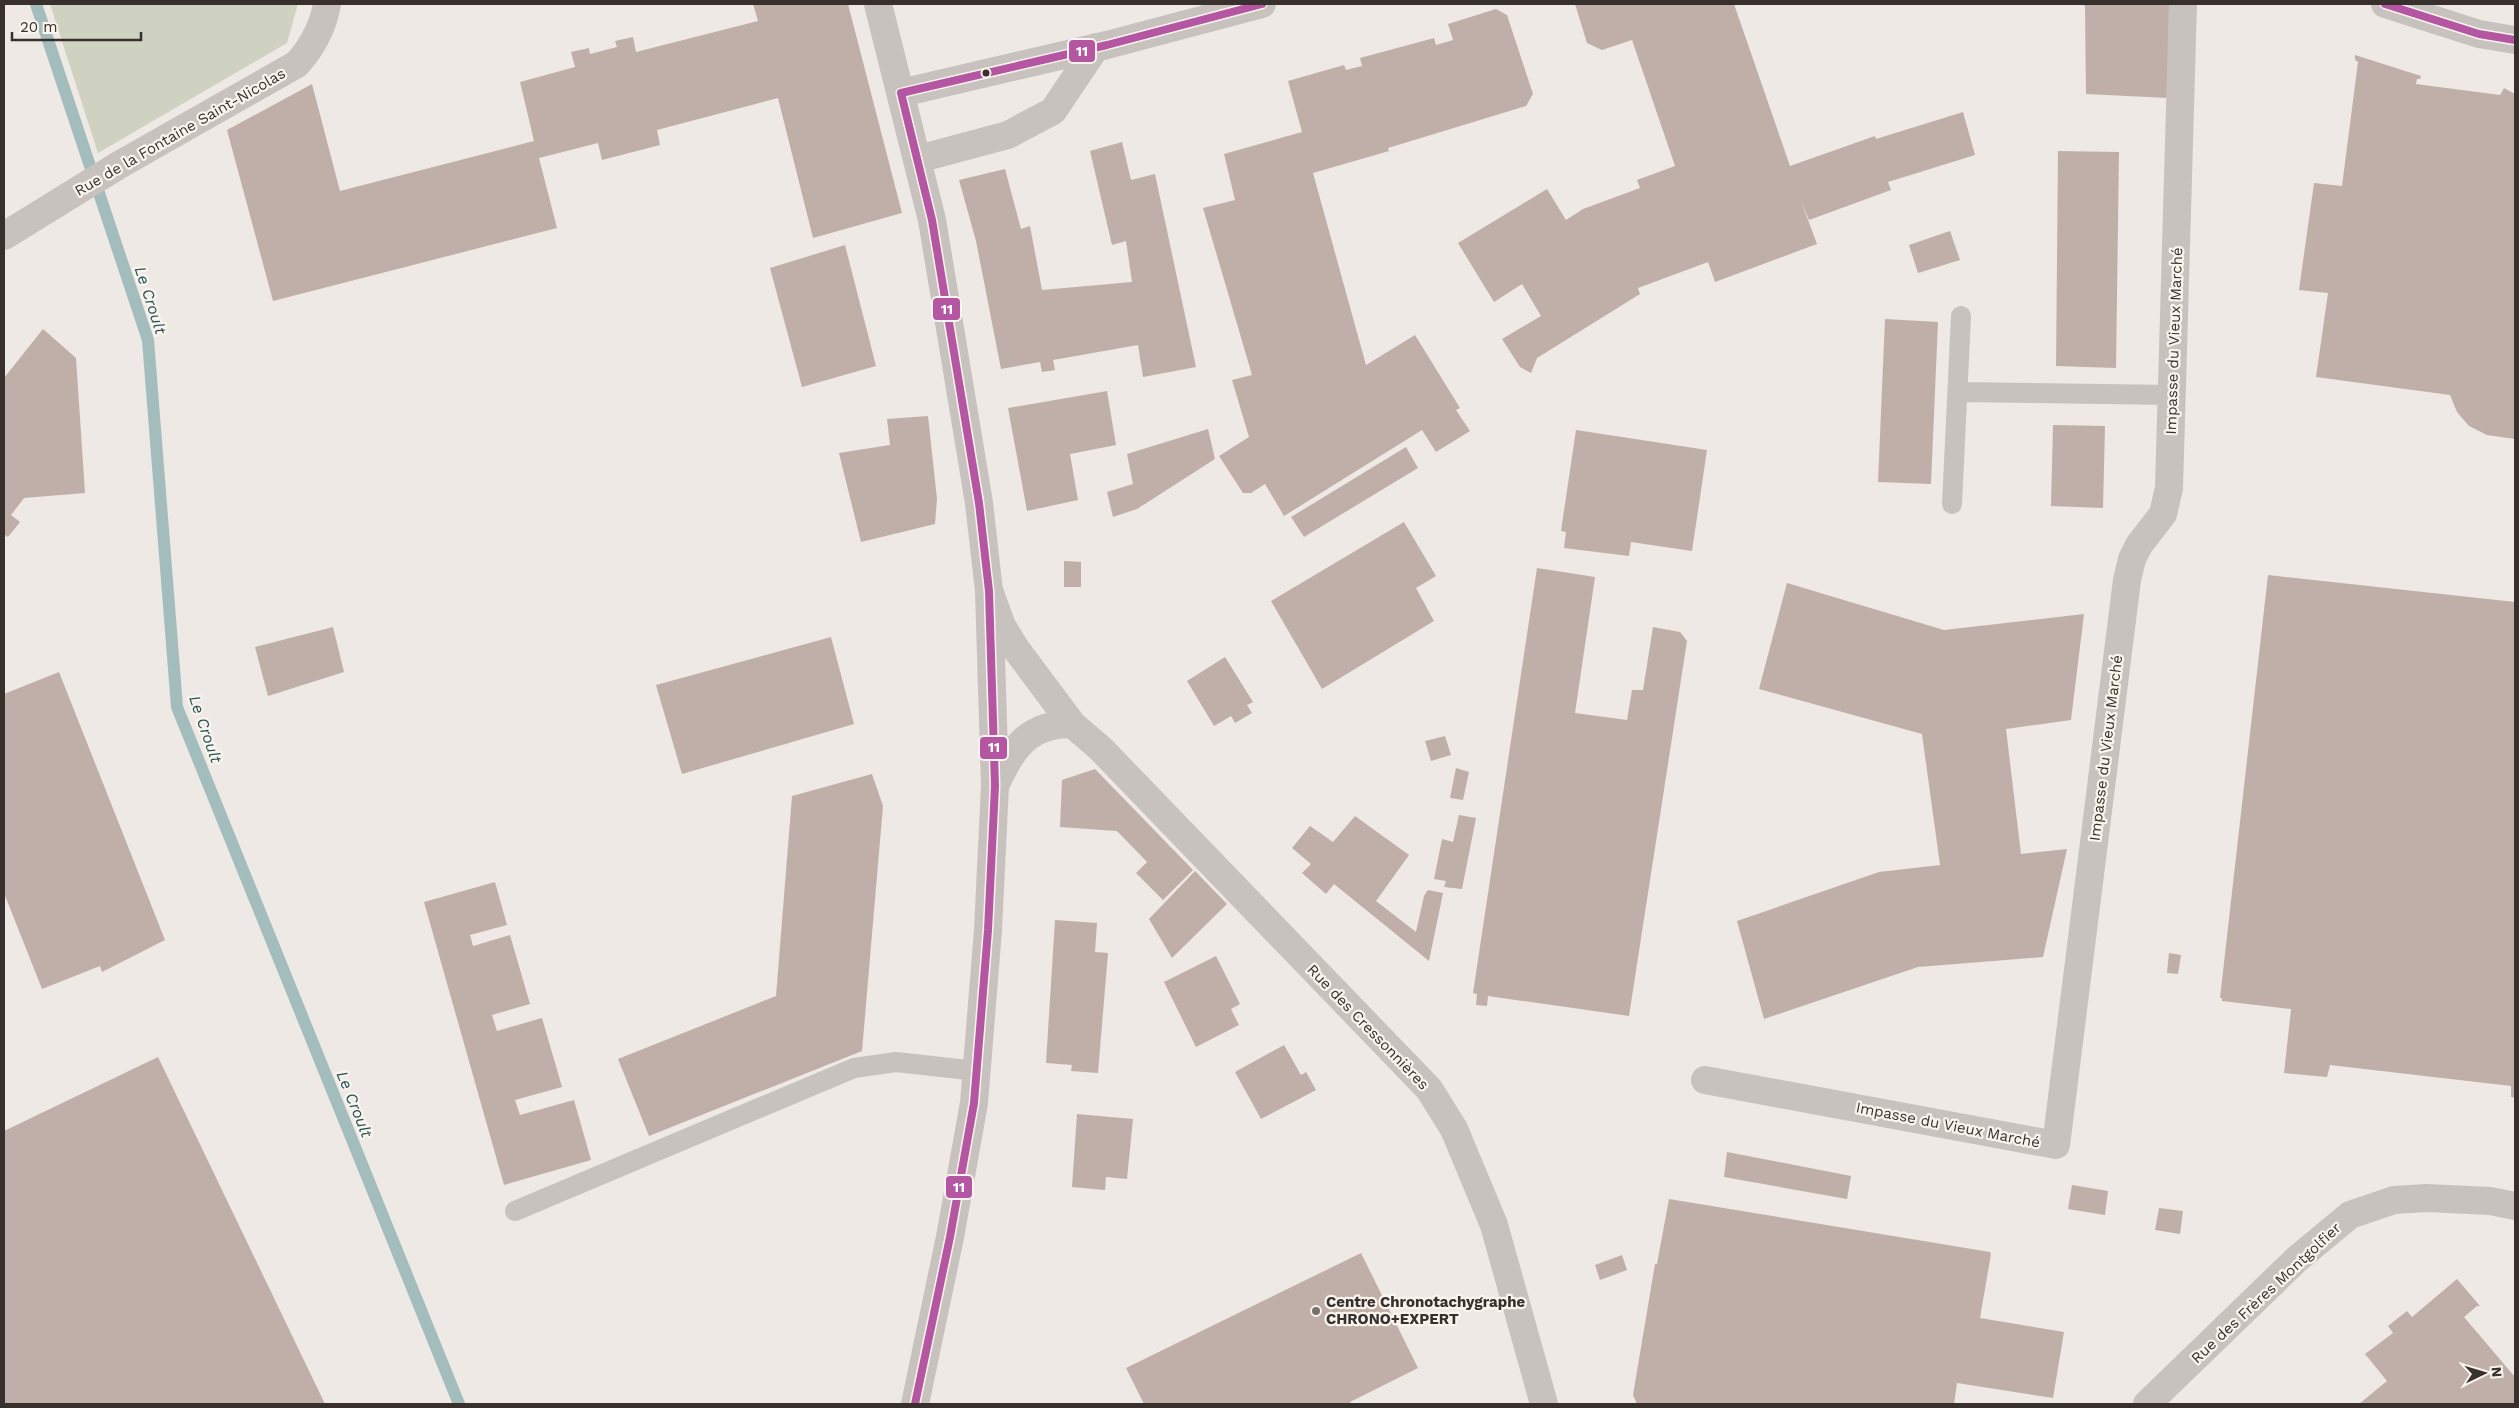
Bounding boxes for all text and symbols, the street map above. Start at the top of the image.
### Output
scale bar [12,10,141,42]
text: 20 m [20,18,58,36]
line badge: 11 [1068,39,1096,63]
text: 11 [1076,43,1088,59]
street label: Rue de la Fontaine Saint-Nicolas [71,64,289,200]
unlabelled marker [981,68,991,78]
street label: Impasse du Vieux Marché [2162,247,2186,435]
water label: Le Croult [131,264,171,337]
line badge: 11 [932,297,961,321]
text: 11 [941,301,953,317]
street label: Impasse du Vieux Marché [2086,654,2126,842]
water label: Le Croult [185,693,226,766]
line badge: 11 [979,736,1008,760]
text: 11 [988,739,1000,755]
street label: Rue des Cressonnières [1303,961,1433,1093]
water label: Le Croult [333,1068,377,1141]
street label: Impasse du Vieux Marché [1854,1098,2042,1152]
line badge: 11 [945,1175,973,1199]
text: 11 [953,1179,965,1195]
street label: Rue des Frères Montgolfier [2187,1219,2345,1367]
place label: Centre Chronotachygraphe CHRONO+EXPERT [1326,1293,1525,1328]
marker: Centre Chronotachygraphe CHRONO+EXPERT [1310,1305,1322,1317]
north arrow [2459,1348,2509,1398]
text: N [2489,1366,2505,1378]

